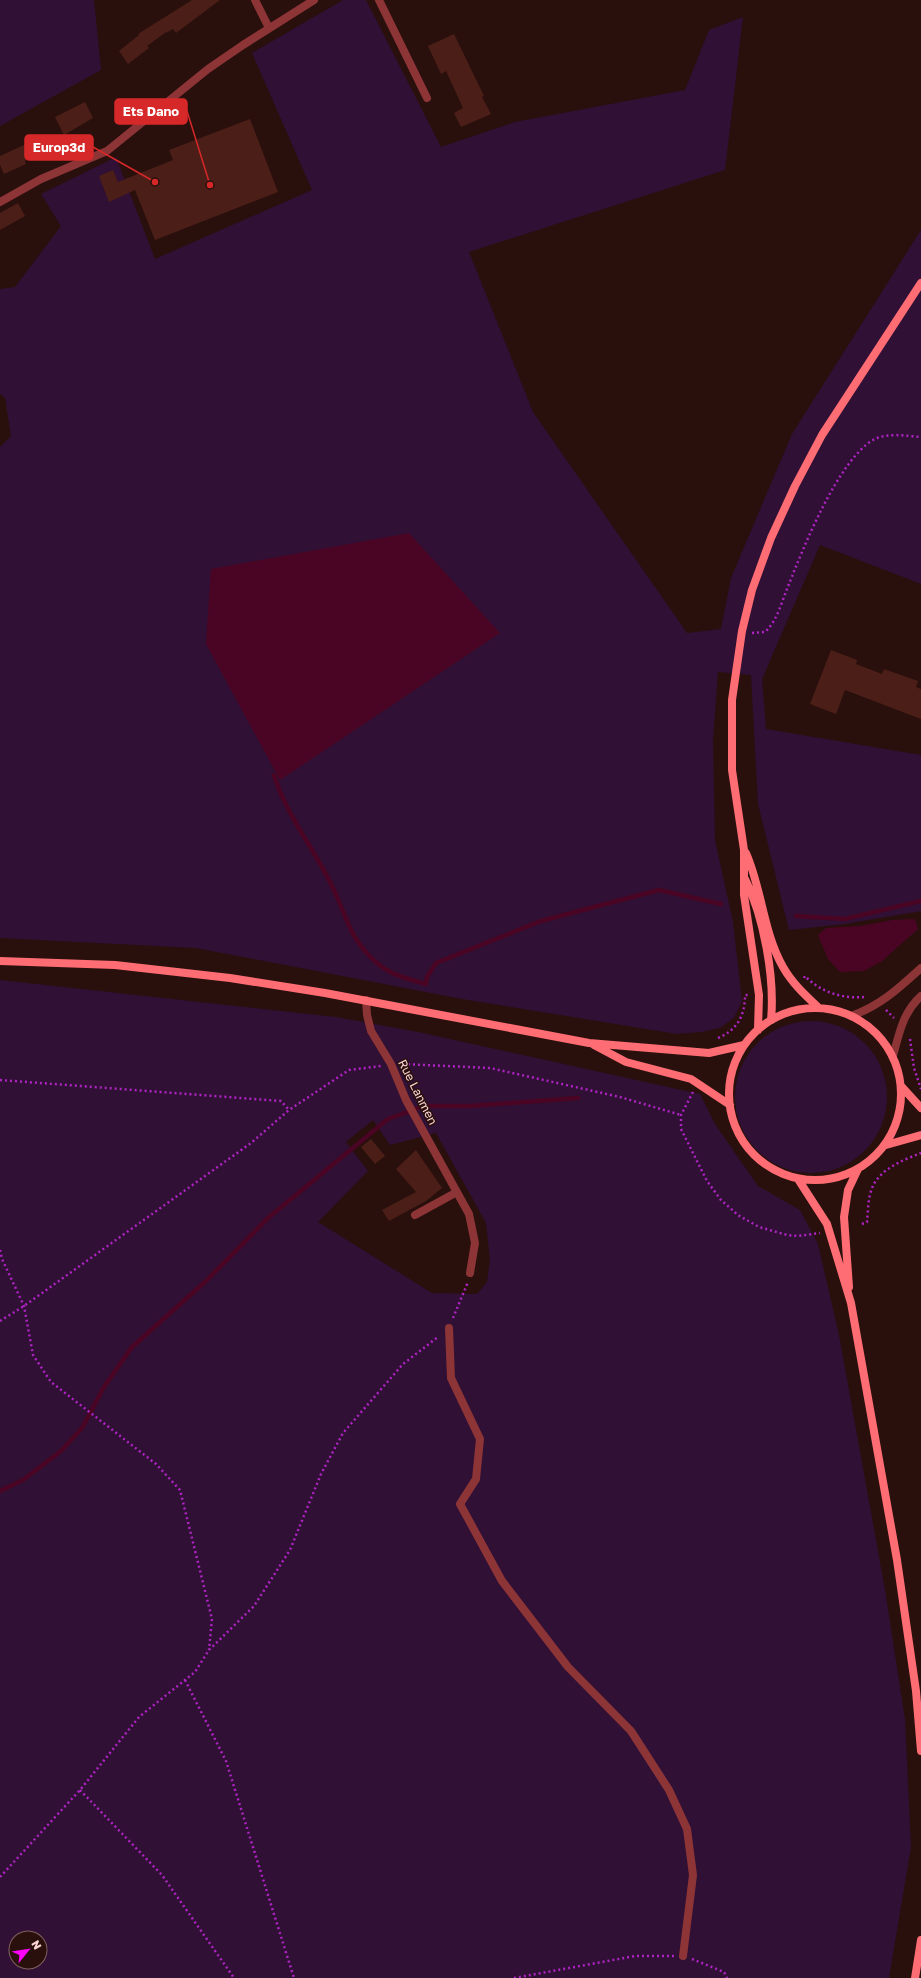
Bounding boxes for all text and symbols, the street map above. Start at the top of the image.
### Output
callout: Ets Dano [115,99,187,124]
text: Ets Dano [123,103,179,119]
callout: Europ3d [25,135,93,160]
text: Europ3d [33,139,85,155]
street label: Rue Lanmen [395,1057,441,1127]
north arrow [8,1930,48,1970]
text: N [29,1938,45,1952]

